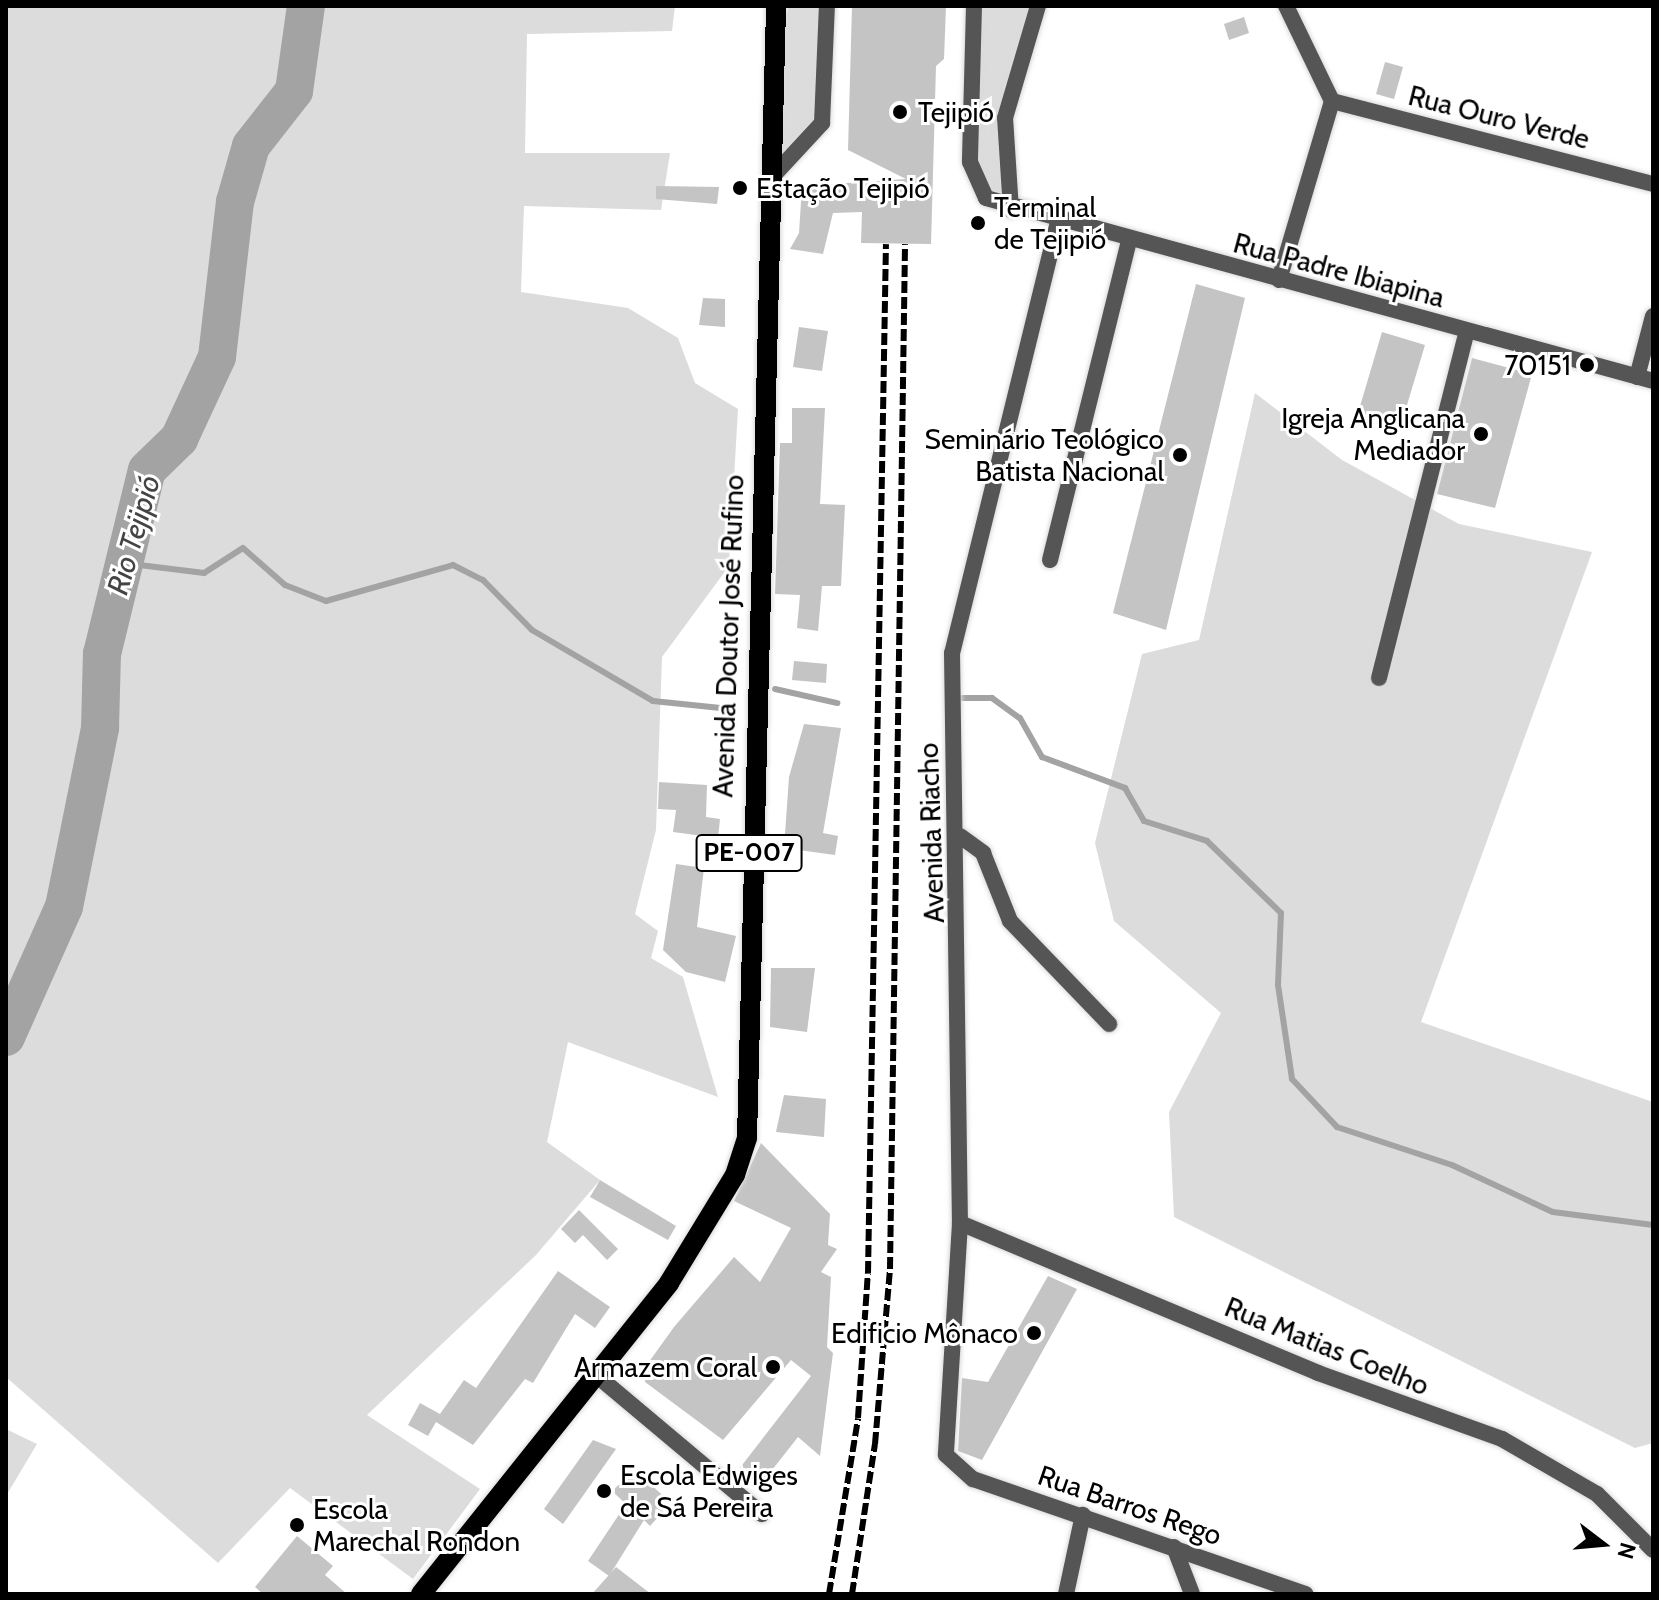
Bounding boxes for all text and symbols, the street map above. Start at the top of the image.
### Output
street label: Rua Ouro Verde [1405,78,1593,156]
place label: Tejipió [918,95,994,129]
marker: Tejipió [889,101,911,123]
place label: Estação Tejipió [756,171,930,205]
marker: Estação Tejipió [731,179,749,197]
place label: Terminal de Tejipió [994,190,1106,256]
marker: Terminal de Tejipió [969,214,987,232]
street label: Rua Padre Ibiapina [1230,226,1448,314]
place label: 70151 [1504,348,1571,382]
marker: 70151 [1578,356,1596,374]
place label: Igreja Anglicana Mediador [1281,401,1465,467]
place label: Seminário Teológico Batista Nacional [925,422,1164,488]
marker: Igreja Anglicana Mediador [1472,425,1490,443]
marker: Seminário Teológico Batista Nacional [1171,446,1189,464]
water label: Rio Tejipió [100,471,168,599]
street label: Avenida Doutor José Rufino [706,474,750,798]
street label: Avenida Riacho [911,742,951,924]
road number: PE-007 [695,831,803,875]
street label: Rua Matias Coelho [1220,1290,1434,1402]
place label: Edificio Mônaco [831,1316,1018,1350]
marker: Edificio Mônaco [1025,1324,1043,1342]
place label: Armazem Coral [574,1350,757,1384]
marker: Armazem Coral [764,1358,782,1376]
place label: Escola Edwiges de Sá Pereira [620,1458,798,1524]
street label: Rua Barros Rego [1034,1458,1226,1552]
marker: Escola Edwiges de Sá Pereira [595,1482,613,1500]
place label: Escola Marechal Rondon [313,1492,520,1558]
north arrow [1563,1504,1643,1584]
marker: Escola Marechal Rondon [288,1516,306,1534]
text: N [1611,1540,1642,1562]

